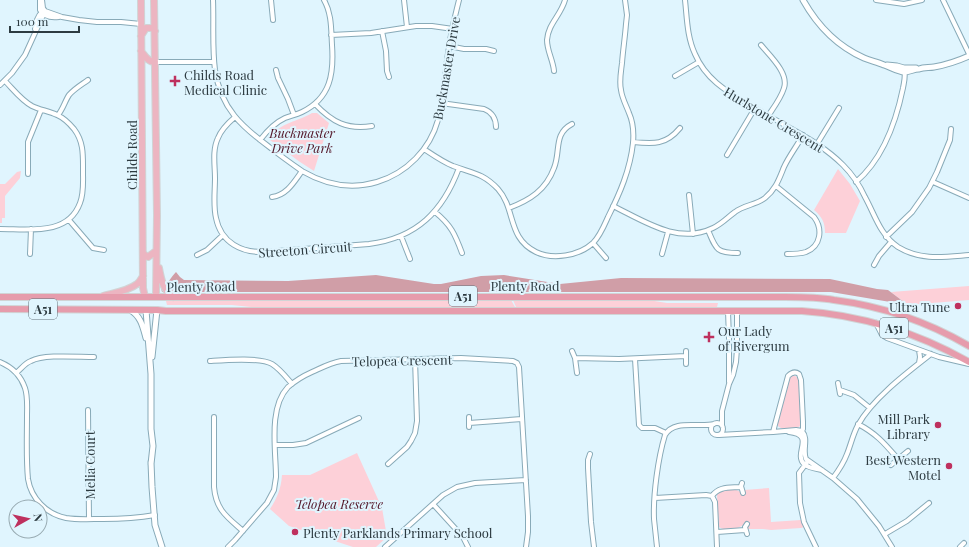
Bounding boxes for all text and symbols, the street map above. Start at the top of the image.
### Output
scale bar [10,8,79,34]
text: 100 m [16,13,49,29]
street label: Buckmaster Drive [429,15,464,121]
place label: Childs Road Medical Clinic [184,66,267,98]
marker: Childs Road Medical Clinic [169,75,181,87]
street label: Hurlstone Crescent [721,82,827,156]
street label: Childs Road [123,119,140,190]
park label: Buckmaster Drive Park [268,124,335,156]
street label: Streeton Circuit [258,237,353,261]
street label: Plenty Road [166,277,236,295]
street label: Plenty Road [490,277,560,294]
road number: A51 [449,286,477,306]
place label: Ultra Tune [889,298,950,315]
road number: A51 [29,299,57,319]
marker: Ultra Tune [953,301,963,311]
road number: A51 [880,318,908,338]
place label: Our Lady of Rivergum [718,322,790,354]
marker: Our Lady of Rivergum [703,331,715,343]
street label: Telopea Crescent [352,351,453,369]
place label: Mill Park Library [878,410,931,442]
marker: Mill Park Library [933,420,943,430]
street label: Melia Court [81,430,98,499]
place label: Best Western Motel [865,451,941,483]
marker: Best Western Motel [944,461,954,471]
park label: Telopea Reserve [295,495,383,512]
north arrow [8,499,48,539]
text: N [30,513,46,523]
place label: Plenty Parklands Primary School [303,524,493,541]
marker: Plenty Parklands Primary School [290,527,300,537]

